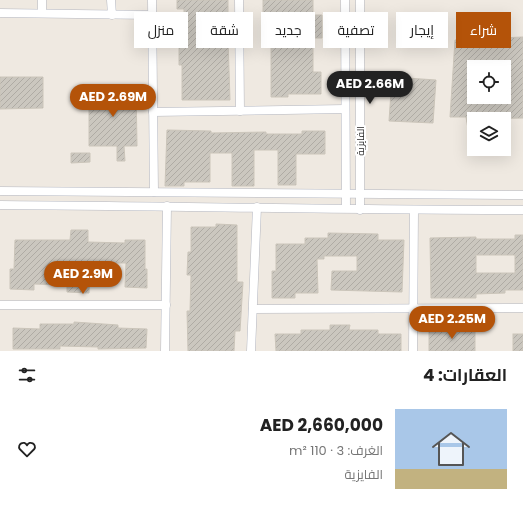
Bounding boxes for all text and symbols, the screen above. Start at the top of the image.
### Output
chip: منزل [134,12,188,48]
chip: شقة [196,12,253,48]
chip: جديد [261,12,315,48]
chip: تصفية [323,12,388,48]
chip: إيجار [396,12,448,48]
chip: شراء [456,12,511,48]
map controls [467,60,511,156]
button: locate [467,60,511,104]
pin: AED 2.66M [324,71,416,105]
text: AED 2.66M [336,74,404,93]
pin: AED 2.69M [67,84,159,118]
text: AED 2.69M [79,87,147,106]
button: layers [467,112,511,156]
street label: الفايزية [353,126,368,156]
pin: AED 2.9M [42,261,124,295]
text: AED 2.9M [53,264,113,283]
pin: AED 2.25M [406,306,498,340]
text: AED 2.25M [418,309,486,328]
text: العقارات: 4 [423,363,507,387]
icon: filters [16,364,38,386]
text: AED 2,660,000 [260,413,383,437]
icon: home [427,425,475,473]
icon: heart [16,438,38,460]
text: الغرف: 3 · 110 m² [289,441,383,460]
text: الفايزية [344,465,383,484]

